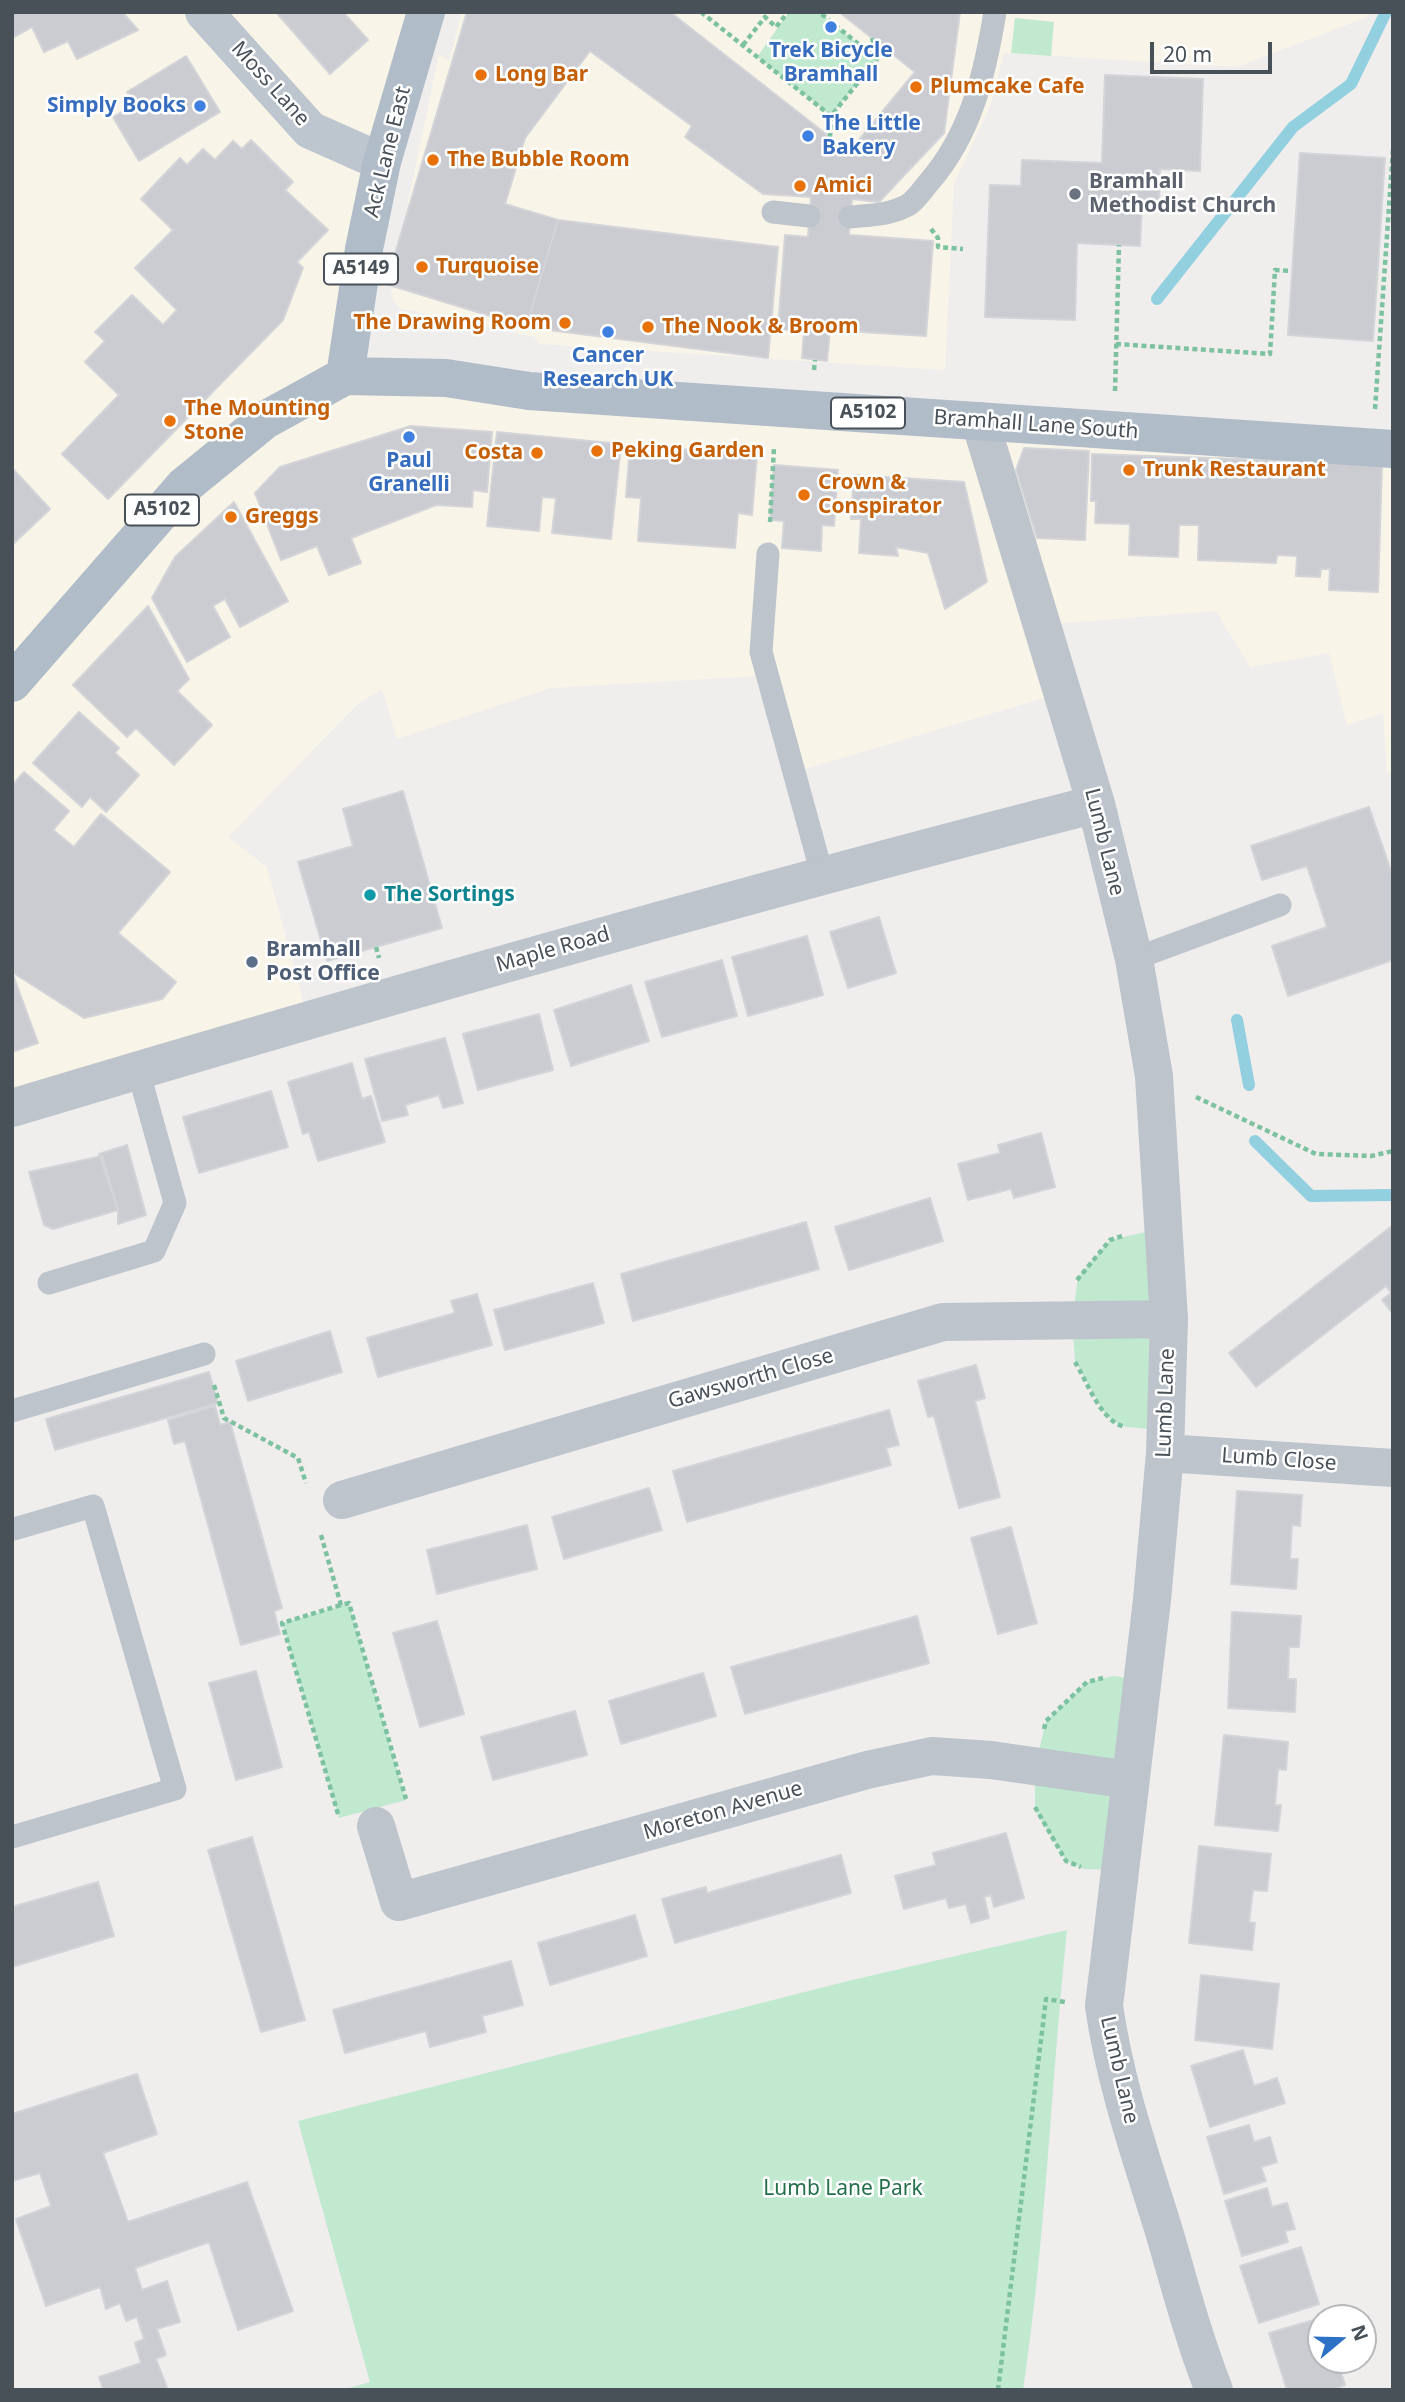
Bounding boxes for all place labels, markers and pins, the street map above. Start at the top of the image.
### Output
marker: Trek Bicycle Bramhall [823,19,839,35]
place label: Trek Bicycle Bramhall [769,38,893,88]
place label: Long Bar [495,62,588,88]
marker: Long Bar [473,67,489,83]
place label: Plumcake Cafe [930,74,1085,100]
marker: Plumcake Cafe [908,79,924,95]
place label: Simply Books [47,93,186,119]
marker: Simply Books [192,98,208,114]
place label: The Little Bakery [822,111,921,161]
marker: The Little Bakery [800,128,816,144]
place label: The Bubble Room [447,147,630,173]
marker: The Bubble Room [425,152,441,168]
place label: Bramhall Methodist Church [1089,169,1276,219]
place label: Amici [814,173,872,199]
marker: Amici [792,178,808,194]
marker: Bramhall Methodist Church [1067,186,1083,202]
place label: Turquoise [436,254,539,280]
marker: Turquoise [414,259,430,275]
place label: The Drawing Room [353,310,551,336]
place label: The Nook & Broom [662,314,858,340]
marker: The Drawing Room [557,315,573,331]
marker: The Nook & Broom [640,319,656,335]
marker: Cancer Research UK [600,324,616,340]
place label: Cancer Research UK [543,343,673,393]
place label: The Mounting Stone [184,396,330,446]
marker: The Mounting Stone [162,413,178,429]
marker: Paul Granelli [401,429,417,445]
place label: Peking Garden [611,438,764,464]
place label: Costa [464,440,523,466]
marker: Peking Garden [589,443,605,459]
marker: Costa [529,445,545,461]
place label: Paul Granelli [368,448,450,498]
place label: Trunk Restaurant [1143,457,1326,483]
marker: Trunk Restaurant [1121,462,1137,478]
place label: Crown & Conspirator [818,470,942,520]
marker: Crown & Conspirator [796,487,812,503]
place label: Greggs [245,504,319,530]
marker: Greggs [223,509,239,525]
place label: The Sortings [384,882,515,908]
marker: The Sortings [362,887,378,903]
place label: Bramhall Post Office [266,937,380,987]
marker: Bramhall Post Office [244,954,260,970]

